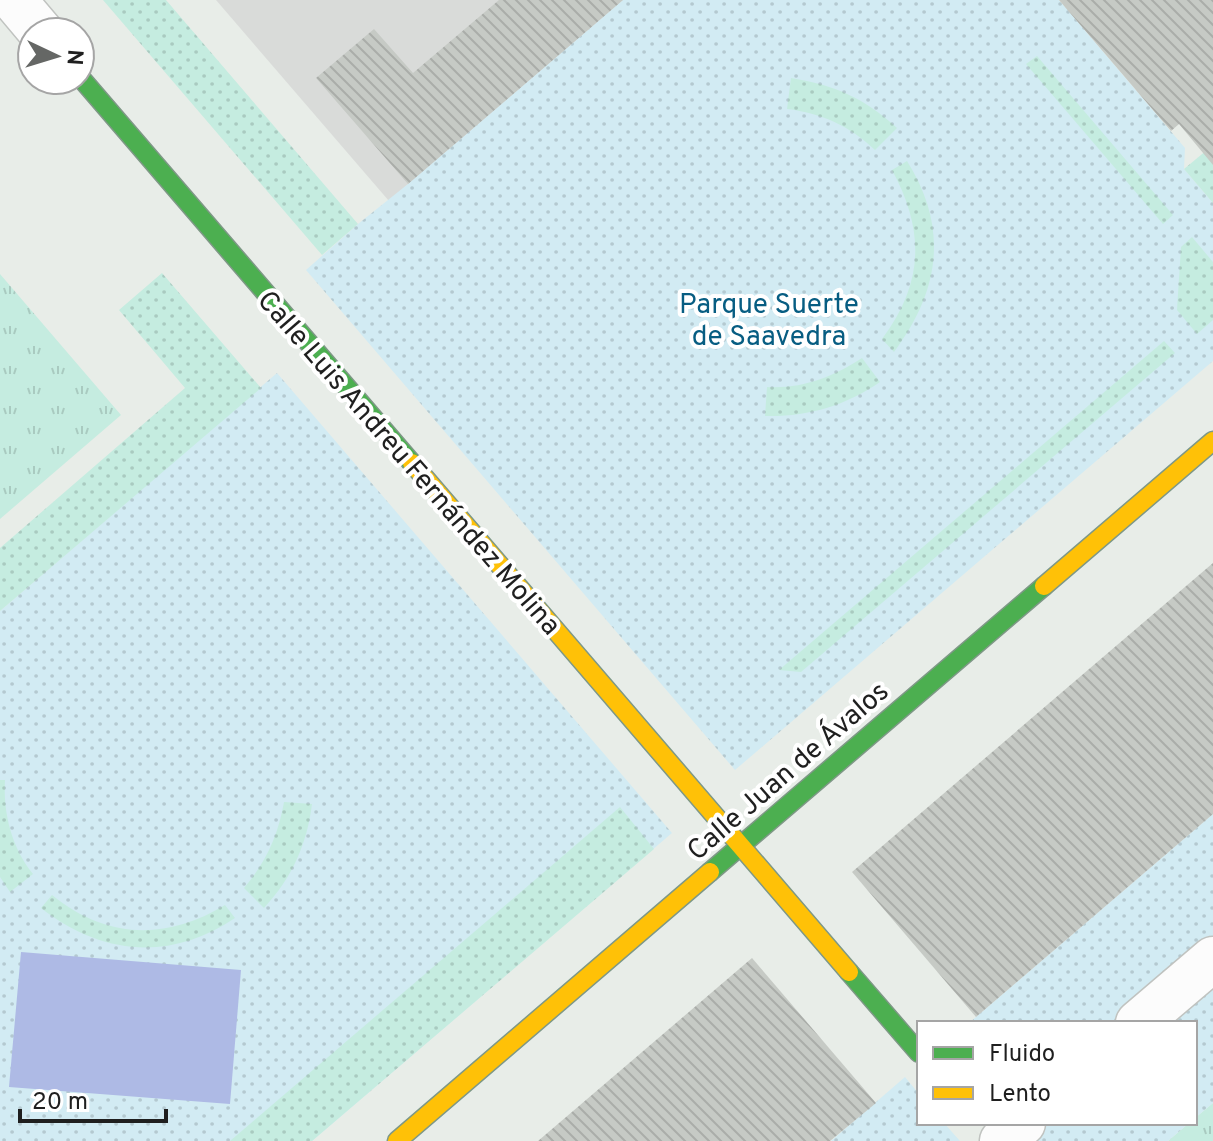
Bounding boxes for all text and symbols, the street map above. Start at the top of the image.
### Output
north arrow [16,16,96,96]
text: N [59,48,87,66]
street label: Calle Luis Andreu Fernández Molina [248,284,567,644]
park label: Parque Suerte de Saavedra [679,288,859,356]
street label: Calle Juan de Ávalos [679,673,897,870]
legend [917,1021,1197,1125]
text: Fluido [989,1040,1055,1070]
scale bar [20,1073,166,1123]
text: Lento [989,1080,1051,1110]
text: 20 m [32,1088,88,1118]

